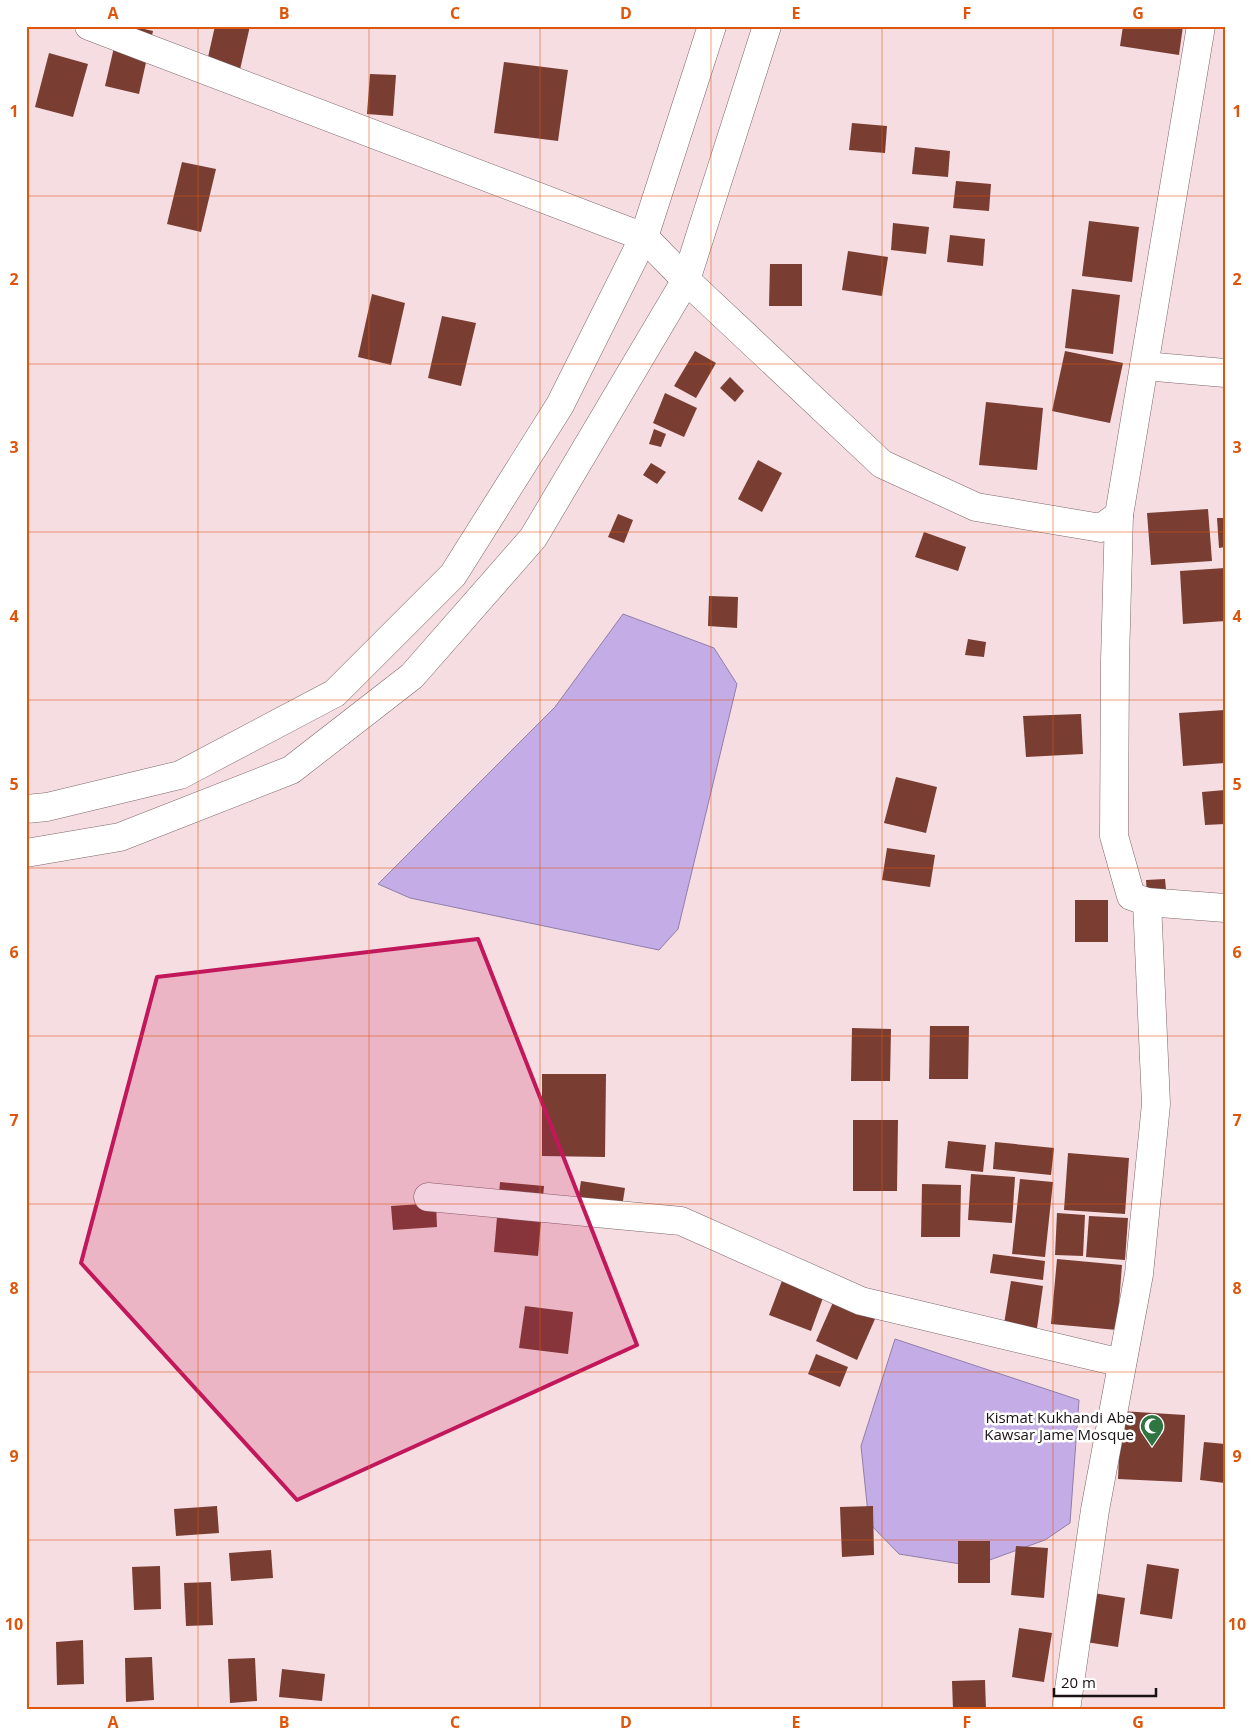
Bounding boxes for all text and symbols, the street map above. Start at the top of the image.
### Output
text: A [107,2,119,24]
text: B [279,2,289,24]
text: C [450,2,460,24]
text: D [620,2,632,24]
text: E [792,2,801,24]
text: F [963,2,971,24]
text: G [1132,2,1144,24]
text: 1 [9,100,19,122]
text: 1 [1232,100,1242,122]
text: 2 [9,268,19,290]
text: 2 [1232,268,1242,290]
text: 3 [9,436,19,458]
text: 3 [1232,436,1242,458]
text: 4 [9,605,19,627]
text: 4 [1232,605,1242,627]
text: 5 [9,773,19,795]
text: 5 [1232,773,1242,795]
text: 6 [9,941,19,963]
text: 6 [1232,941,1242,963]
text: 7 [9,1109,19,1131]
text: 7 [1232,1109,1242,1131]
text: 8 [9,1277,19,1299]
text: 8 [1232,1277,1242,1299]
place label: Kismat Kukhandi Abe Kawsar Jame Mosque [984,1407,1134,1444]
mosque icon: Kismat Kukhandi Abe Kawsar Jame Mosque [1139,1413,1165,1447]
text: 9 [9,1445,19,1467]
text: 9 [1232,1445,1242,1467]
text: 10 [5,1613,23,1635]
text: 10 [1228,1613,1246,1635]
scale bar [1054,1666,1156,1698]
text: 20 m [1061,1672,1096,1692]
text: A [107,1711,119,1733]
text: B [279,1711,289,1733]
text: C [450,1711,460,1733]
text: D [620,1711,632,1733]
text: E [792,1711,801,1733]
text: F [963,1711,971,1733]
text: G [1132,1711,1144,1733]

